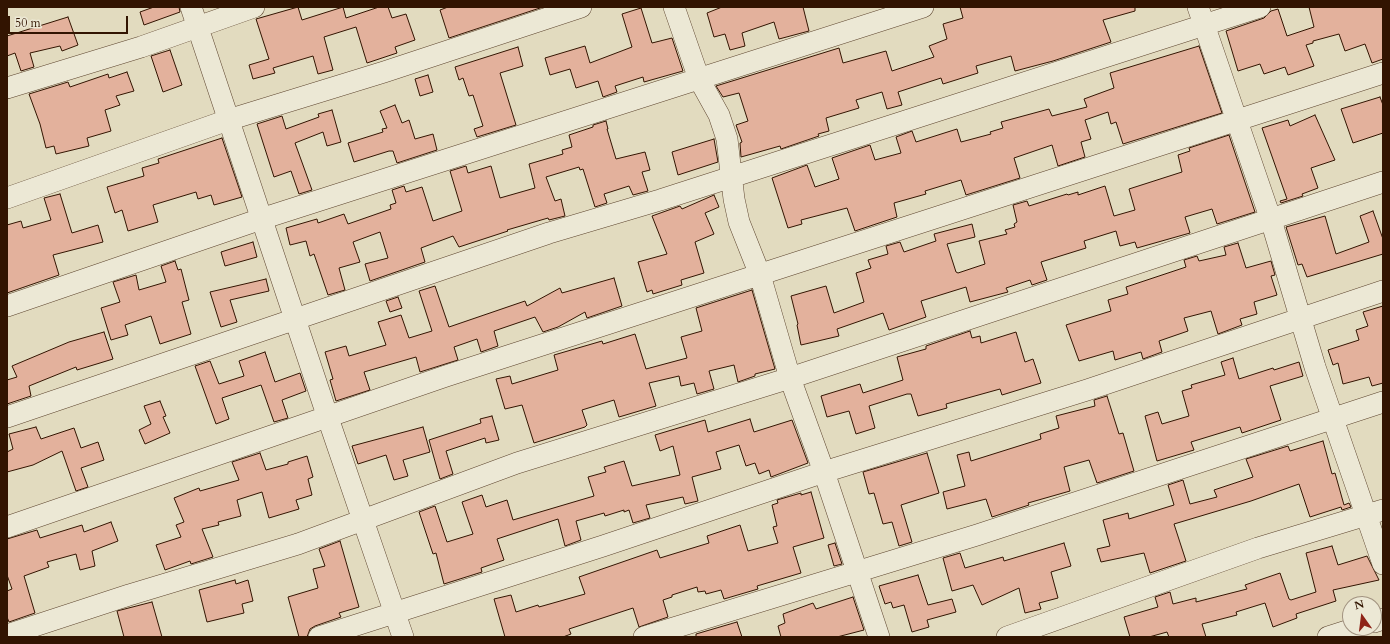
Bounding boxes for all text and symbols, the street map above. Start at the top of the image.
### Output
scale bar [10,8,130,34]
text: 50 m [15,15,41,31]
north arrow [1342,596,1382,636]
text: N [1353,596,1366,613]

